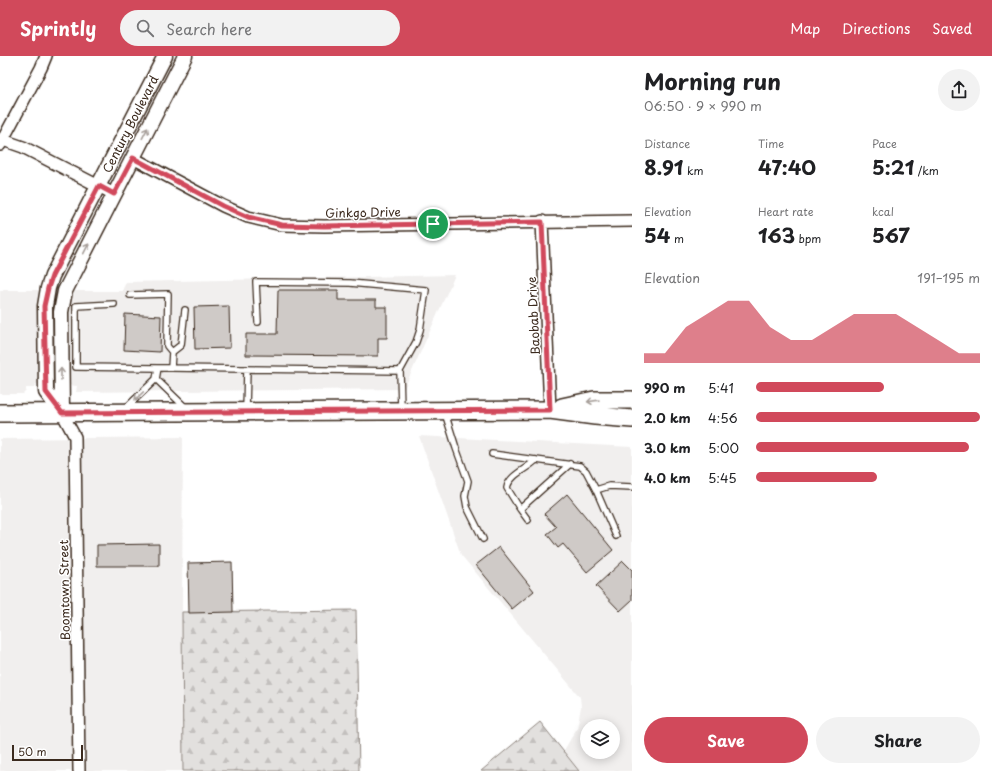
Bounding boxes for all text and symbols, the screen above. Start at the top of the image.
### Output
search box [120,10,400,46]
text: Sprintly [20,14,96,42]
icon: search [134,17,156,39]
text: Search here [166,17,252,40]
text: Map [790,18,820,39]
text: Directions [842,18,910,39]
text: Saved [932,18,972,39]
text: Morning run [644,64,781,97]
button: share [938,69,980,111]
street label: Century Boulevard [98,72,163,176]
text: 06:50 · 9 × 990 m [644,96,762,115]
one-way arrow [142,128,150,140]
text: Distance [644,135,690,152]
text: Time [758,135,784,152]
text: Pace [872,135,897,152]
text: 8.91 [644,152,683,182]
text: 47:40 [758,152,816,182]
text: 5:21 [872,152,914,182]
text: km [683,162,704,179]
text: /km [914,162,939,179]
street label: Ginkgo Drive [325,202,401,222]
text: Elevation [644,203,691,220]
text: Heart rate [758,203,814,220]
text: kcal [872,203,894,220]
pin [416,207,450,241]
icon: arrive [422,213,444,235]
text: 54 [644,220,670,250]
text: 163 [758,220,795,250]
text: 567 [872,220,910,250]
text: m [670,230,684,247]
text: bpm [795,230,821,247]
one-way arrow [83,243,90,255]
text: Elevation [644,268,700,287]
text: 191–195 m [917,268,980,287]
street label: Baobab Drive [522,276,544,356]
one-way arrow [57,368,65,381]
text: 990 m [644,378,685,397]
text: 5:41 [708,378,734,397]
one-way arrow [134,391,144,401]
one-way arrow [587,397,600,405]
text: 2.0 km [644,408,691,427]
text: 4:56 [708,408,738,427]
text: 3.0 km [644,438,691,457]
text: 5:00 [708,438,739,457]
text: 4.0 km [644,468,691,487]
text: 5:45 [708,468,737,487]
street label: Boomtown Street [54,539,74,640]
button: Save [644,717,808,763]
button: Share [816,717,980,763]
map controls [580,719,620,759]
button: layers [580,719,620,759]
scale bar [12,743,83,762]
text: 50 m [18,743,47,760]

